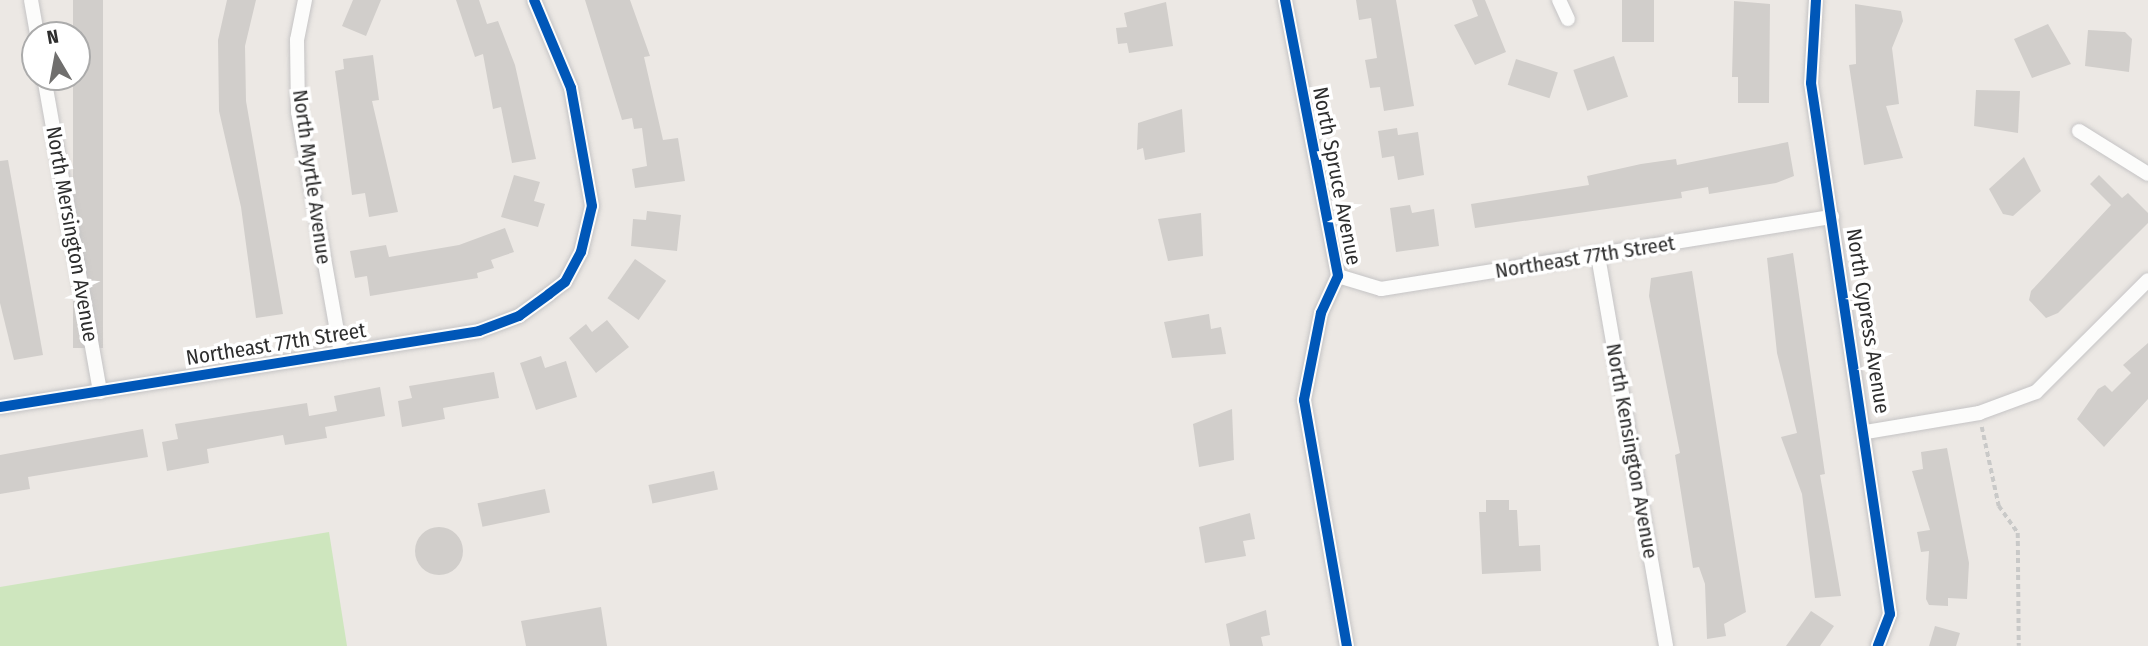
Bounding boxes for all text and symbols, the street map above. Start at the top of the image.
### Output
north arrow [21,21,91,91]
text: N [45,24,60,49]
street label: North Spruce Avenue [1307,85,1367,267]
street label: North Myrtle Avenue [287,88,337,266]
street label: North Mersington Avenue [41,124,103,344]
street label: North Cypress Avenue [1841,227,1895,415]
street label: Northeast 77th Street [1493,230,1677,284]
street label: Northeast 77th Street [184,317,368,371]
street label: North Kensington Avenue [1601,341,1663,561]

